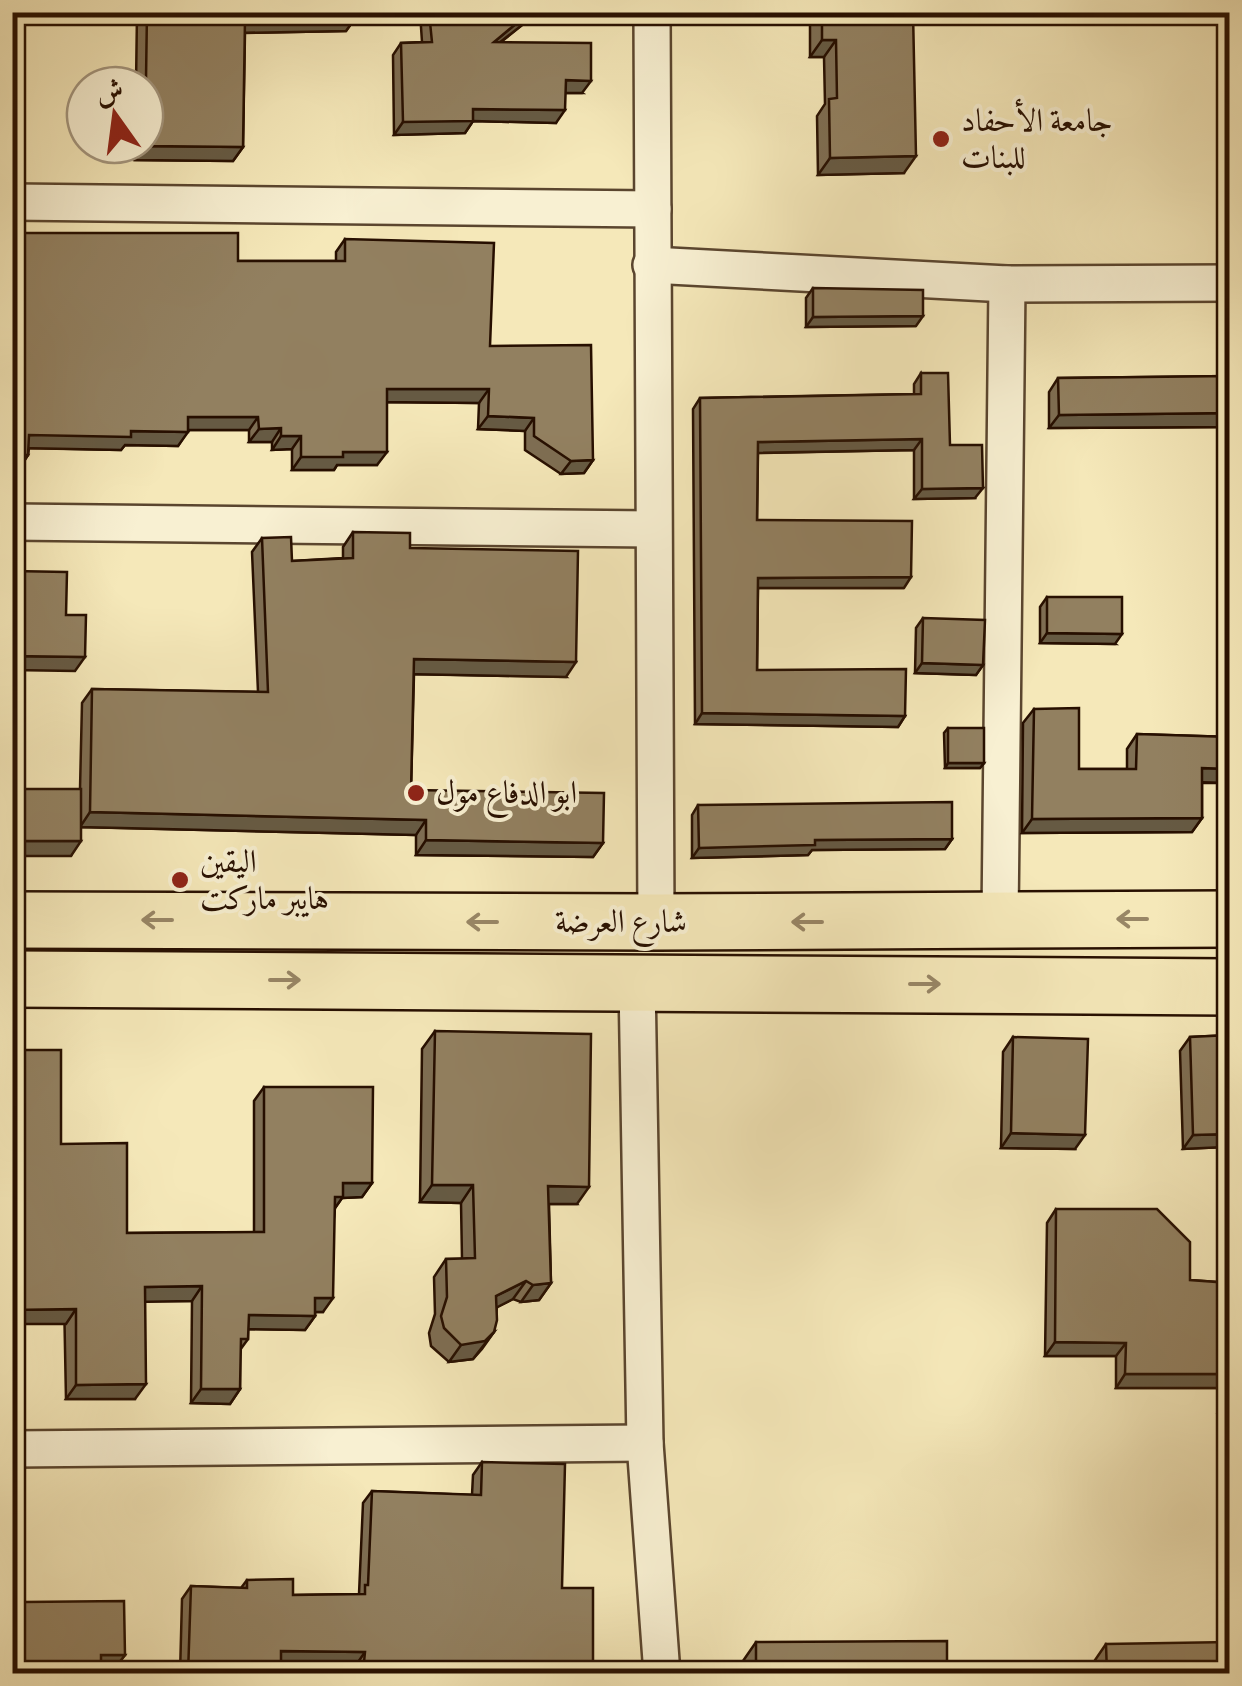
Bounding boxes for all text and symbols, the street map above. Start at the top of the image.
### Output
north arrow [65,65,165,165]
text: ش [92,72,127,113]
place label: جامعة الأحفاد للبنات [961,98,1113,178]
marker: جامعة الأحفاد للبنات [930,128,952,150]
place label: ابو الدفاع مول [436,773,577,819]
marker: ابو الدفاع مول [405,782,427,804]
place label: اليقين هايبر ماركت [200,842,329,919]
marker: اليقين هايبر ماركت [169,869,191,891]
street label: شارع العرضة [555,902,687,948]
one-way arrow [142,910,174,930]
one-way arrow [1117,910,1150,928]
one-way arrow [467,912,500,932]
one-way arrow [792,912,824,932]
one-way arrow [268,971,300,990]
one-way arrow [908,974,940,994]

